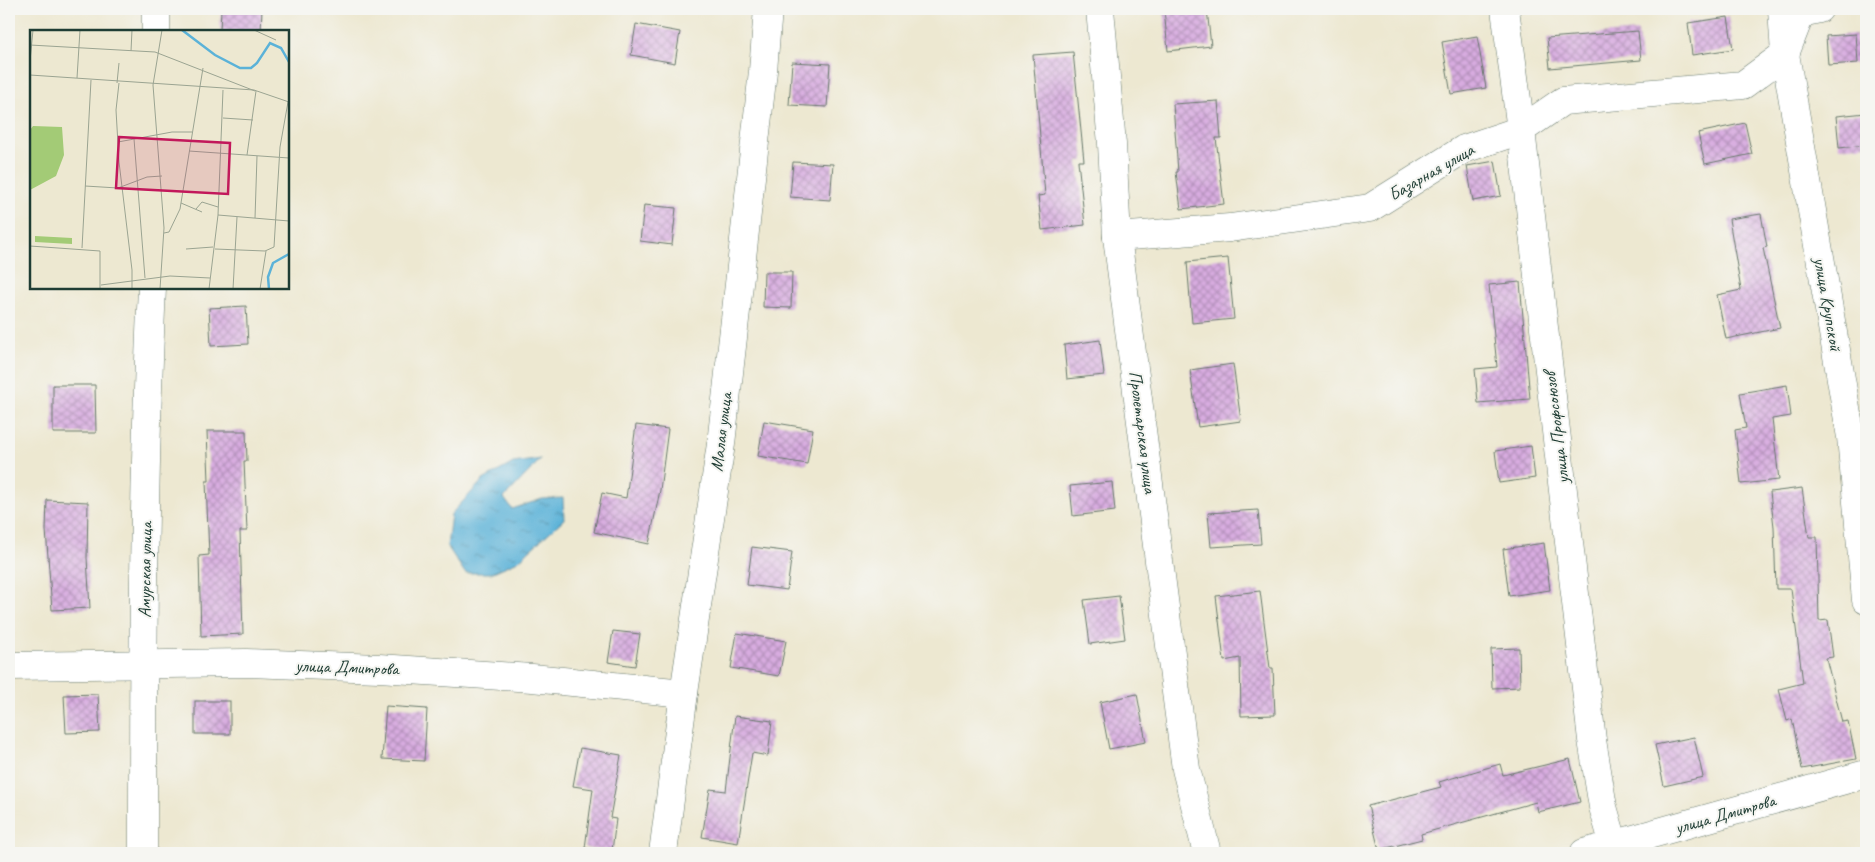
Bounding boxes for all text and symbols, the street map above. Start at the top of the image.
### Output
inset map [30,30,289,289]
street label: Базарная улица [1384,138,1479,206]
street label: улица Крупской [1809,255,1847,354]
street label: улица Профсоюзов [1538,366,1574,486]
street label: Пролетарская улица [1125,370,1162,496]
street label: Малая улица [705,390,737,473]
street label: Амурская улица [133,520,157,618]
street label: улица Дмитрова [294,654,401,680]
street label: улица Дмитрова [1671,789,1779,839]

